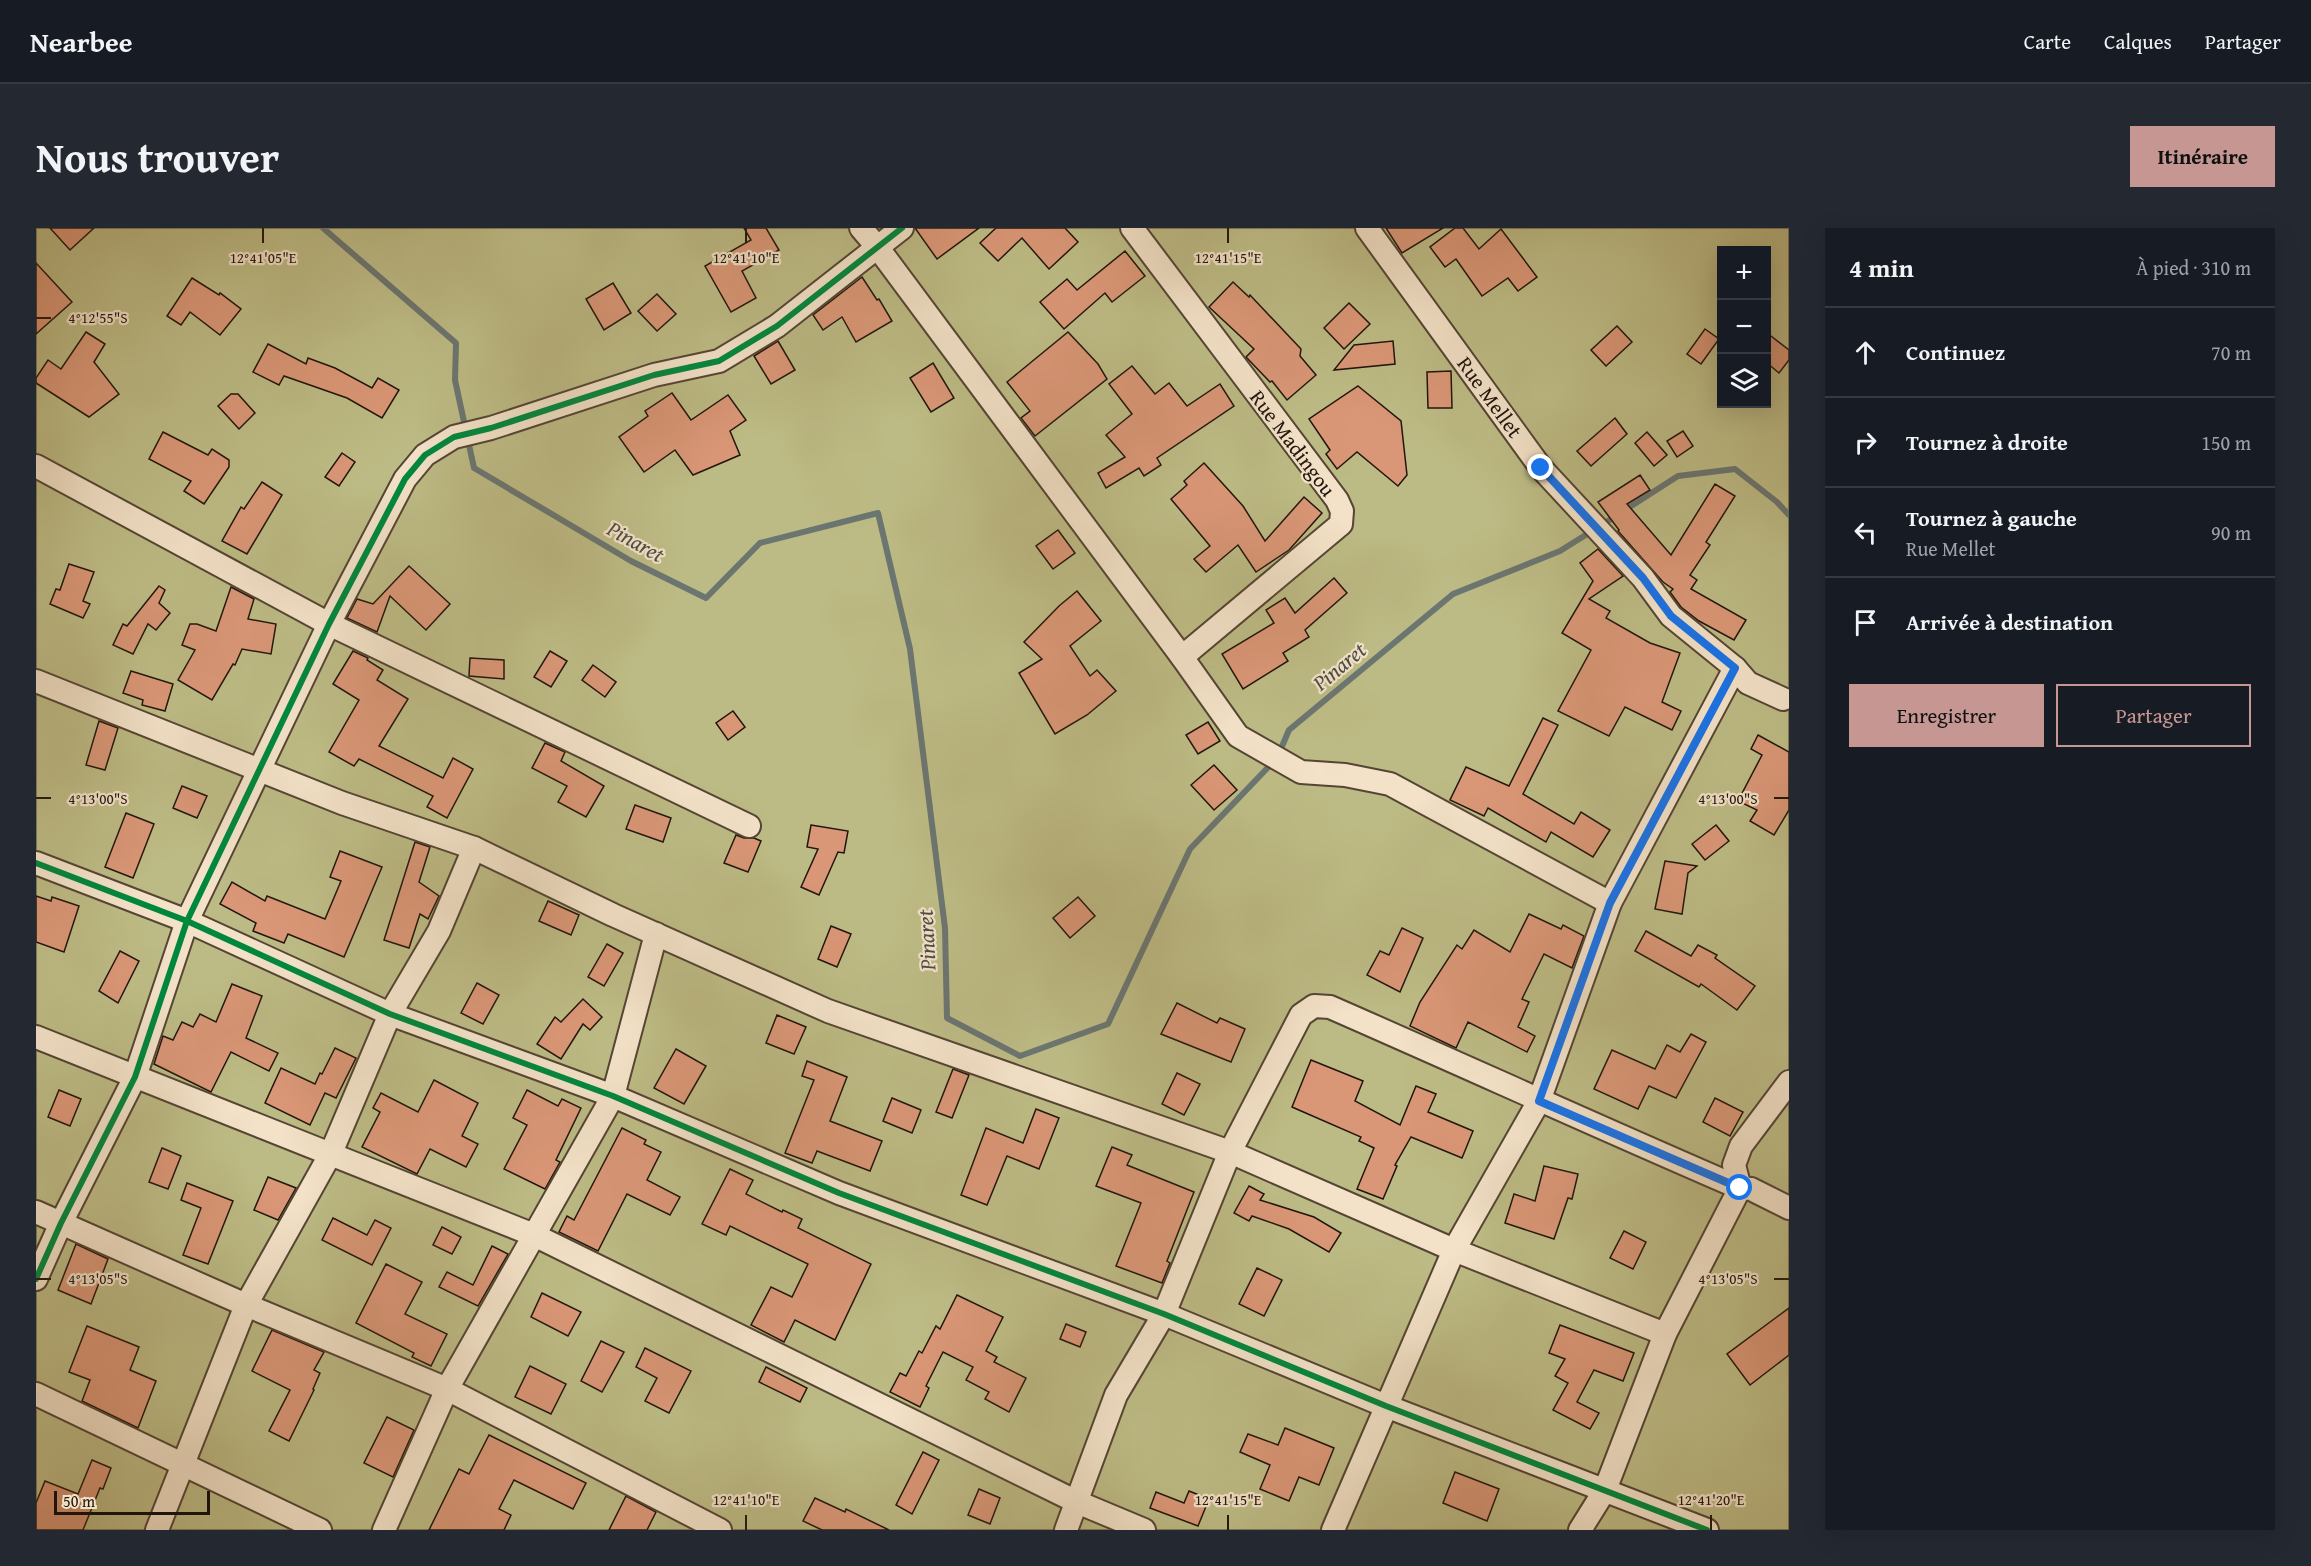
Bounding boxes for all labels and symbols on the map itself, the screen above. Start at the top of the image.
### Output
text: 12°41'05"E [230,247,297,268]
text: 12°41'10"E [713,247,780,268]
text: 12°41'15"E [1195,247,1262,268]
text: 4°12'55"S [68,307,128,328]
street label: Rue Mellet [1450,350,1531,445]
street label: Rue Madingou [1243,383,1344,503]
route end [1527,454,1553,480]
water label: Pinaret [601,512,671,570]
water label: Pinaret [1305,633,1373,699]
text: 4°13'00"S [68,788,128,809]
text: 4°13'00"S [1698,788,1758,809]
water label: Pinaret [908,908,944,972]
route start [1726,1174,1752,1200]
text: 4°13'05"S [68,1268,128,1289]
text: 4°13'05"S [1698,1268,1758,1289]
scale bar [54,1488,210,1516]
text: 12°41'10"E [713,1489,780,1510]
text: 12°41'15"E [1195,1489,1262,1510]
text: 12°41'20"E [1678,1489,1745,1510]

